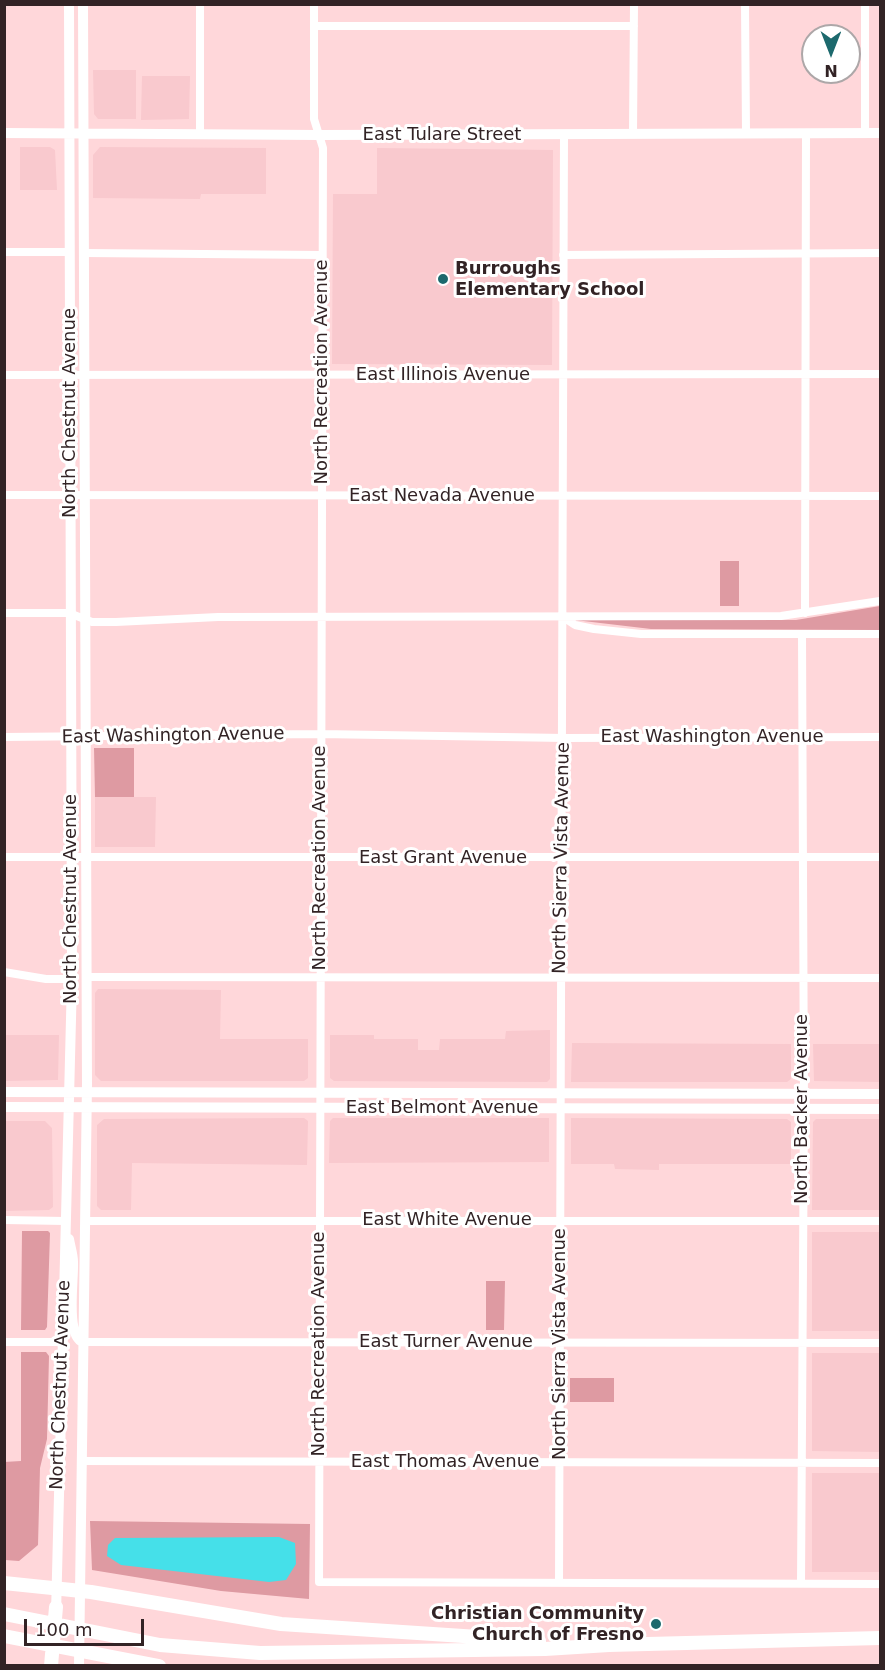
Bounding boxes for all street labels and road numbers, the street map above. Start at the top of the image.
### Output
street label: East Tulare Street [363,124,521,146]
street label: North Recreation Avenue [311,260,333,484]
street label: North Chestnut Avenue [59,308,81,518]
street label: East Illinois Avenue [356,364,530,386]
street label: East Nevada Avenue [349,485,535,507]
street label: East Washington Avenue [61,723,285,749]
street label: East Washington Avenue [601,726,823,748]
street label: North Sierra Vista Avenue [549,742,575,974]
street label: North Recreation Avenue [309,746,331,970]
street label: North Chestnut Avenue [60,794,82,1004]
street label: East Grant Avenue [359,847,527,869]
street label: North Backer Avenue [791,1014,813,1204]
street label: East Belmont Avenue [346,1097,538,1119]
street label: East White Avenue [362,1209,532,1231]
street label: North Sierra Vista Avenue [549,1228,571,1460]
street label: North Recreation Avenue [308,1232,330,1456]
street label: North Chestnut Avenue [47,1280,75,1490]
street label: East Turner Avenue [359,1331,533,1353]
street label: East Thomas Avenue [351,1451,539,1473]

